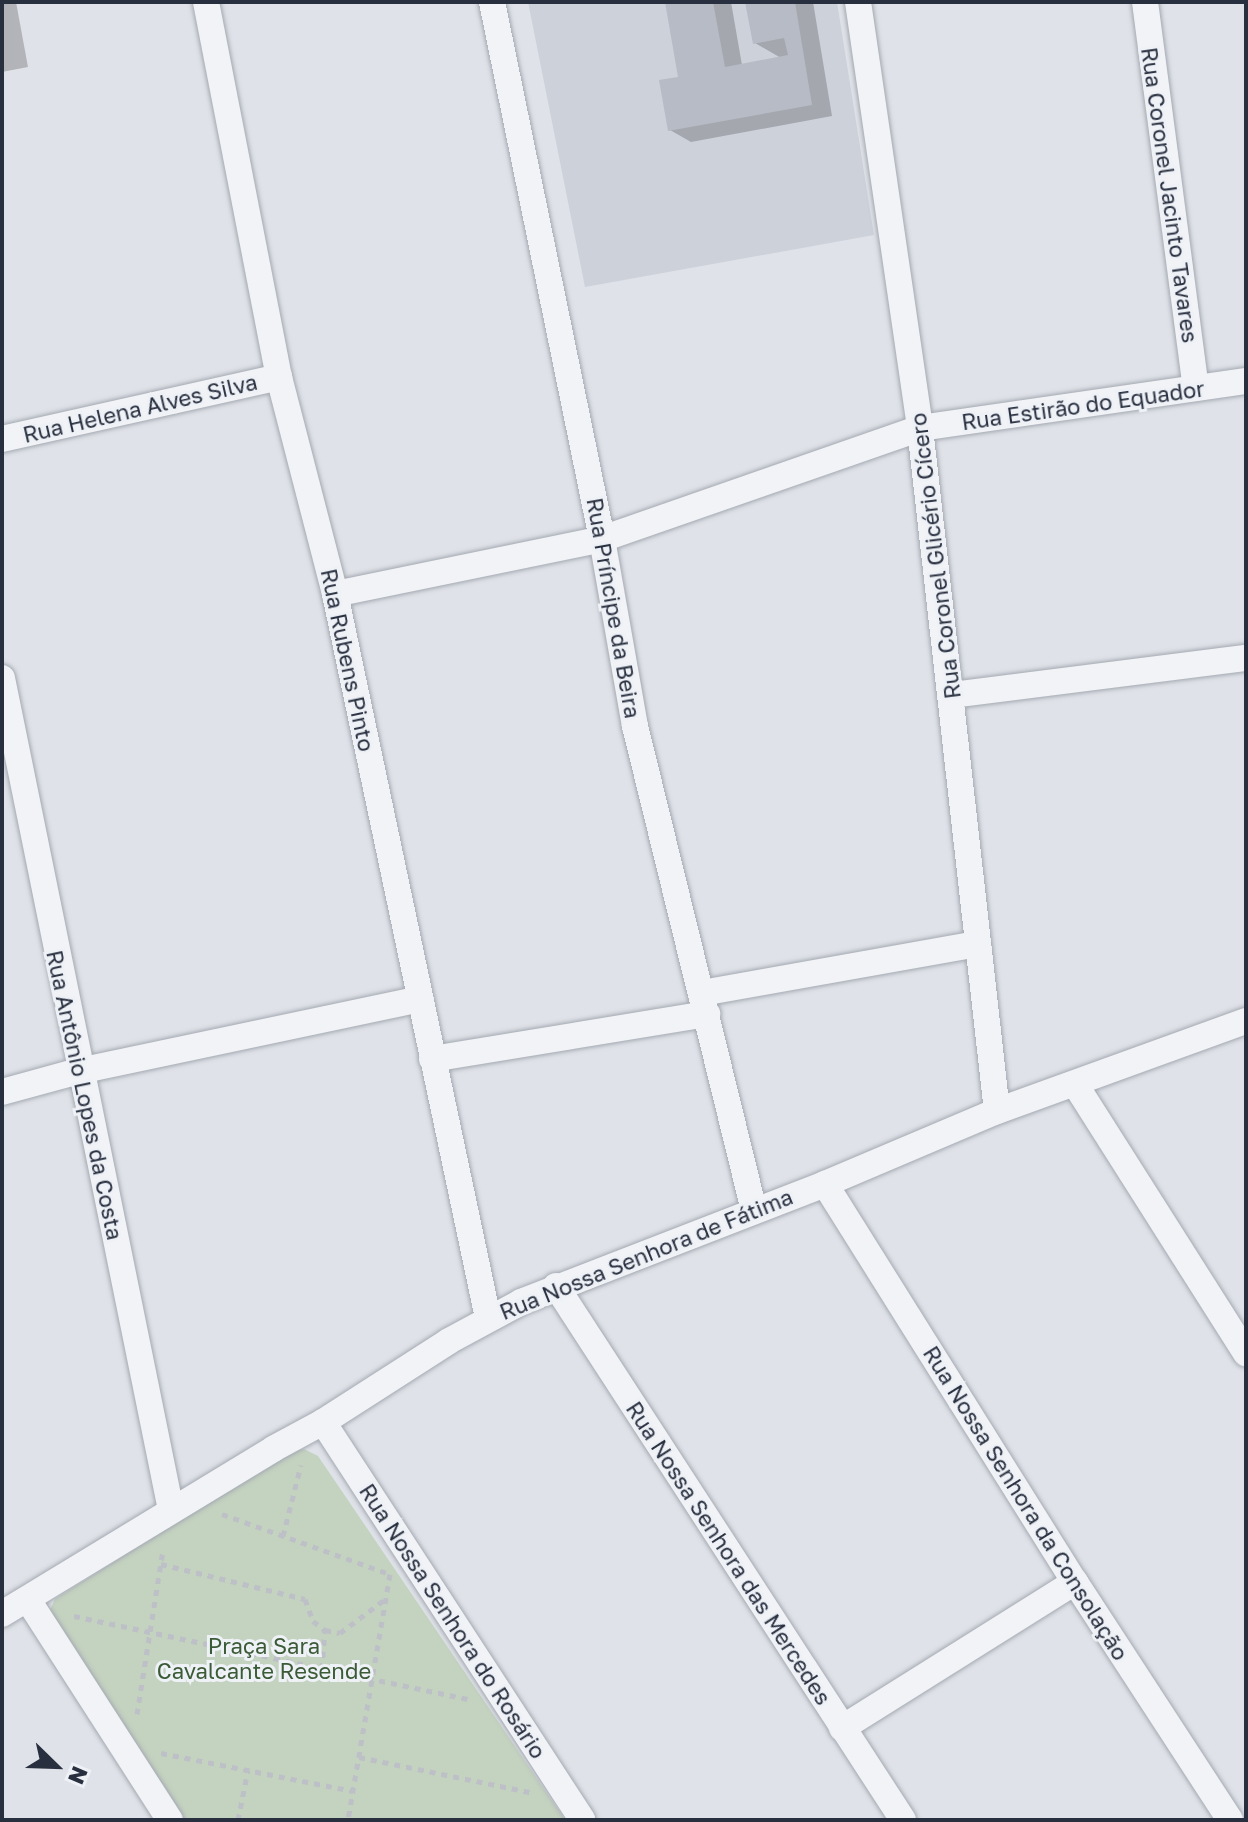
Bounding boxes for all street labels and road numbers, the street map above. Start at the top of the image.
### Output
street label: Rua Coronel Jacinto Tavares [1136,46,1204,344]
street label: Rua Helena Alves Silva [20,368,260,448]
street label: Rua Estirão do Equador [960,375,1206,435]
street label: Rua Coronel Glicério Cícero [904,412,966,700]
street label: Rua Príncipe da Beira [582,496,646,720]
street label: Rua Rubens Pinto [316,566,380,754]
street label: Rua Antônio Lopes da Costa [41,948,129,1242]
street label: Rua Nossa Senhora de Fátima [496,1183,796,1325]
street label: Rua Nossa Senhora da Consolação [918,1341,1134,1665]
street label: Rua Nossa Senhora das Mercedes [621,1396,837,1710]
street label: Rua Nossa Senhora do Rosário [354,1479,552,1763]

